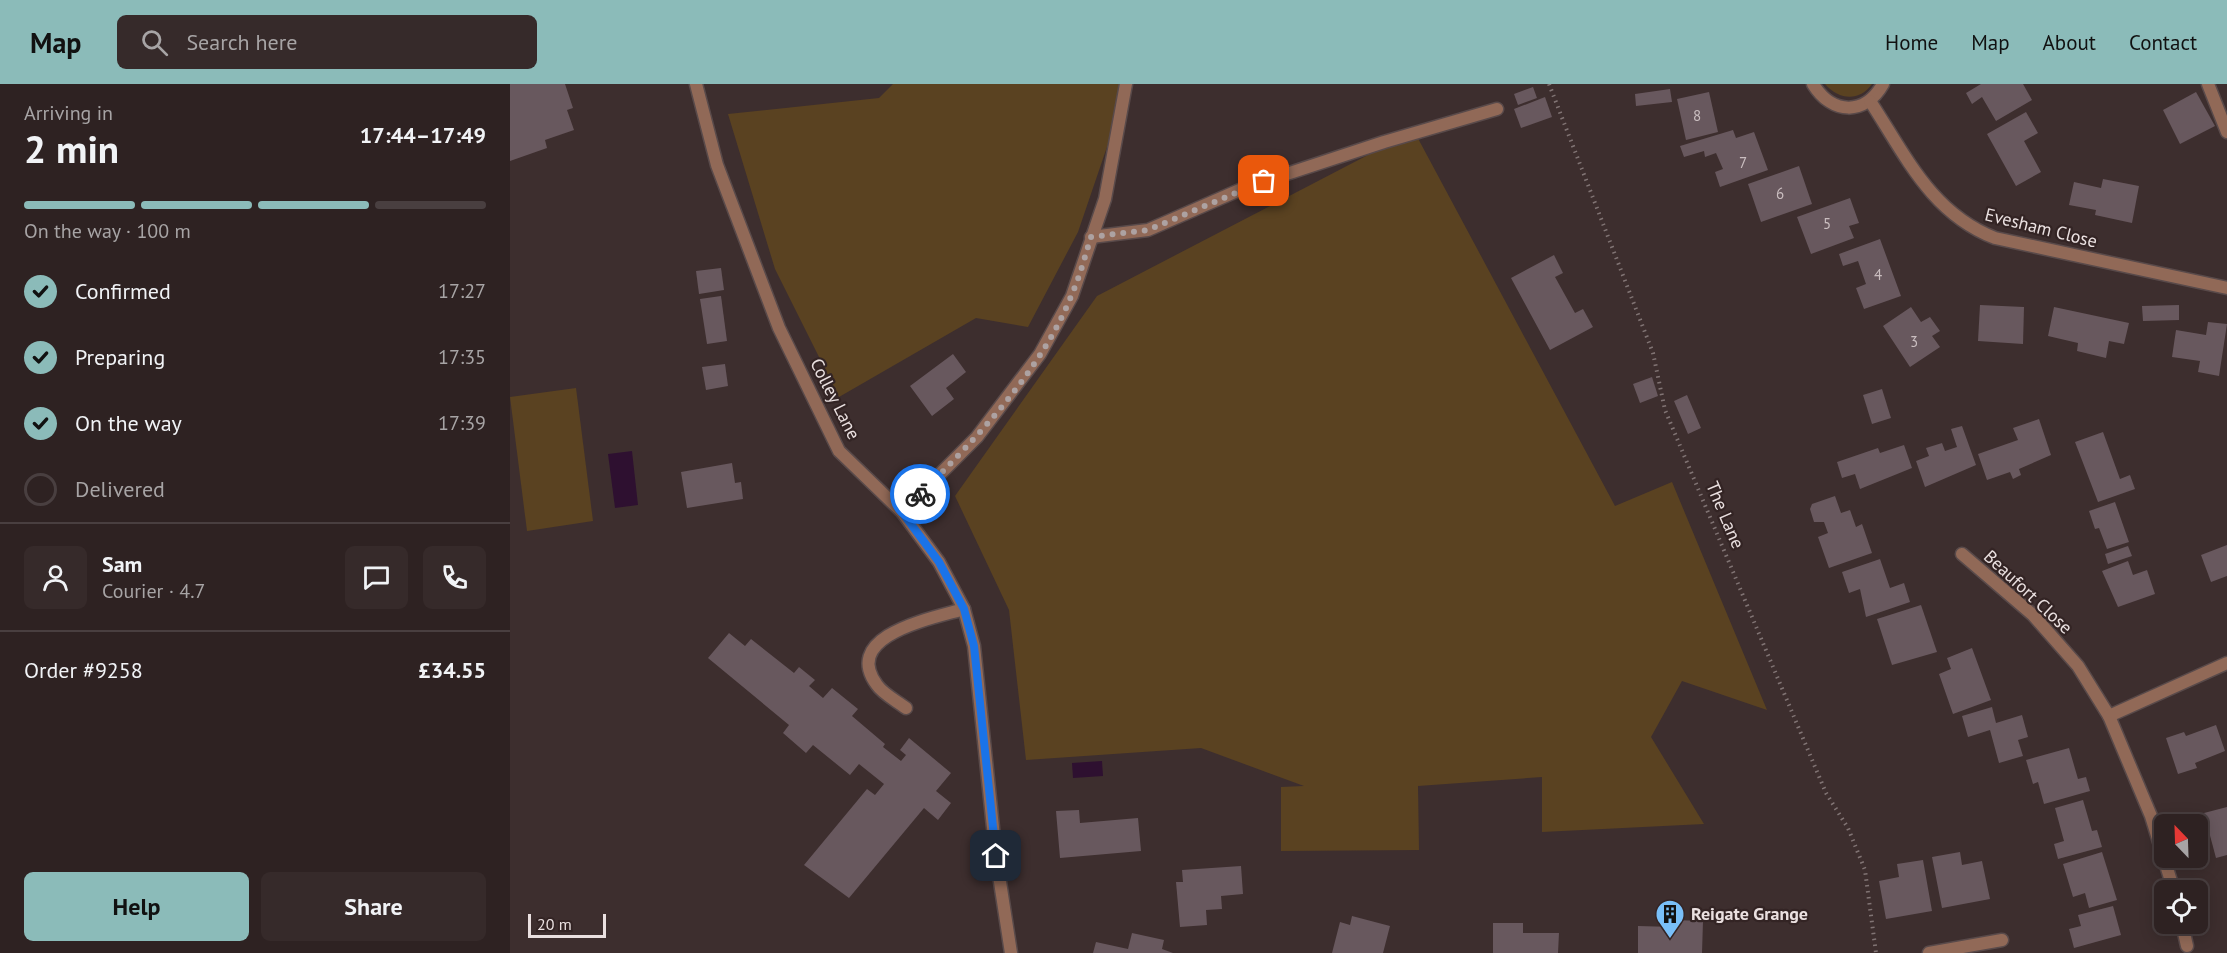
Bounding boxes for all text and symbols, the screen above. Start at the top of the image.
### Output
search box [117,15,537,69]
text: Map [30,24,81,61]
icon: search [138,26,171,59]
text: Search here [186,28,297,56]
text: Home [1885,29,1938,56]
text: Map [1971,29,2010,56]
text: About [2043,29,2096,56]
text: Contact [2129,29,2197,56]
text: Arriving in [24,100,113,126]
house number: 8 [1693,106,1701,125]
text: 17:44–17:49 [360,121,486,149]
text: 2 min [24,123,119,174]
house number: 7 [1739,153,1747,172]
pin [1238,155,1289,206]
icon: bag [1247,164,1280,197]
house number: 6 [1776,184,1784,203]
street label: Evesham Close [1983,202,2100,253]
house number: 5 [1823,214,1831,233]
text: On the way · 100 m [24,218,191,244]
house number: 4 [1874,265,1882,284]
icon: check [24,275,57,308]
text: Confirmed [75,277,171,305]
text: 17:27 [438,278,486,304]
house number: 3 [1910,332,1918,351]
icon: check [24,341,57,374]
text: Preparing [75,343,165,371]
text: 17:35 [438,344,486,370]
street label: Colley Lane [805,354,866,443]
icon: check [24,407,57,440]
text: On the way [75,409,182,437]
text: 17:39 [438,410,486,436]
courier [890,464,950,524]
text: Delivered [75,475,165,503]
icon: bike [904,478,937,511]
street label: The Lane [1701,478,1750,552]
street label: Beaufort Close [1979,545,2077,639]
button: person [24,546,87,609]
button: chat [345,546,408,609]
button: phone [423,546,486,609]
text: Sam [102,550,142,578]
text: Courier · 4.7 [102,578,205,604]
text: Order #9258 [24,656,143,684]
text: £34.55 [418,656,486,684]
north arrow [2154,814,2208,868]
map controls [2154,814,2208,934]
pin [970,830,1021,881]
icon: home [979,839,1012,872]
button: Help [24,872,249,941]
button: Share [261,872,486,941]
button: locate [2154,880,2208,934]
building icon: Reigate Grange [1654,898,1686,940]
place label: Reigate Grange [1691,902,1808,925]
scale bar [528,911,606,938]
text: 20 m [537,914,572,934]

